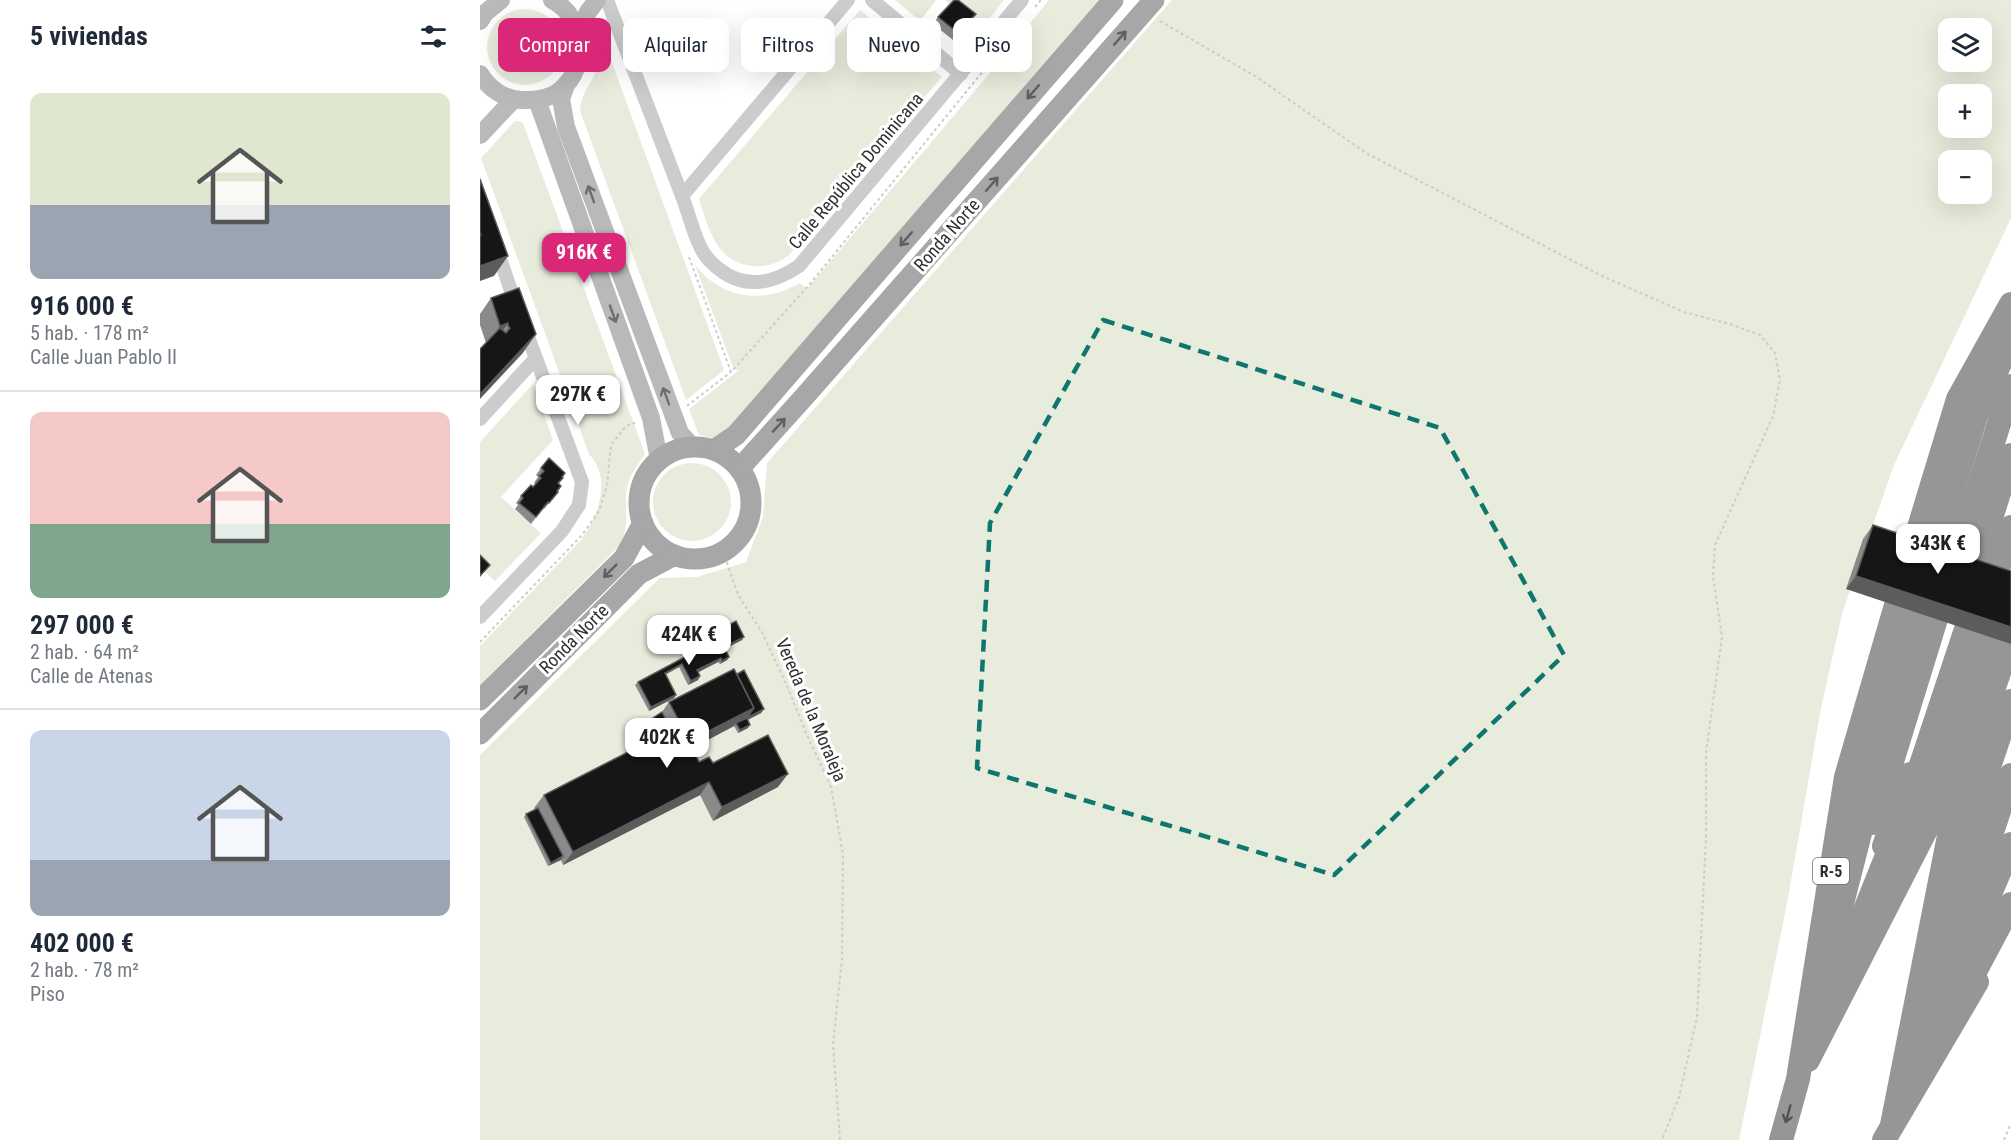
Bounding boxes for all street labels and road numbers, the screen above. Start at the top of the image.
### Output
street label: Calle República Dominicana [784,88,927,253]
street label: Ronda Norte [910,194,984,275]
street label: Ronda Norte [535,600,612,677]
street label: Vereda de la Moraleja [772,635,851,785]
road number: R-5 [1813,858,1849,884]

